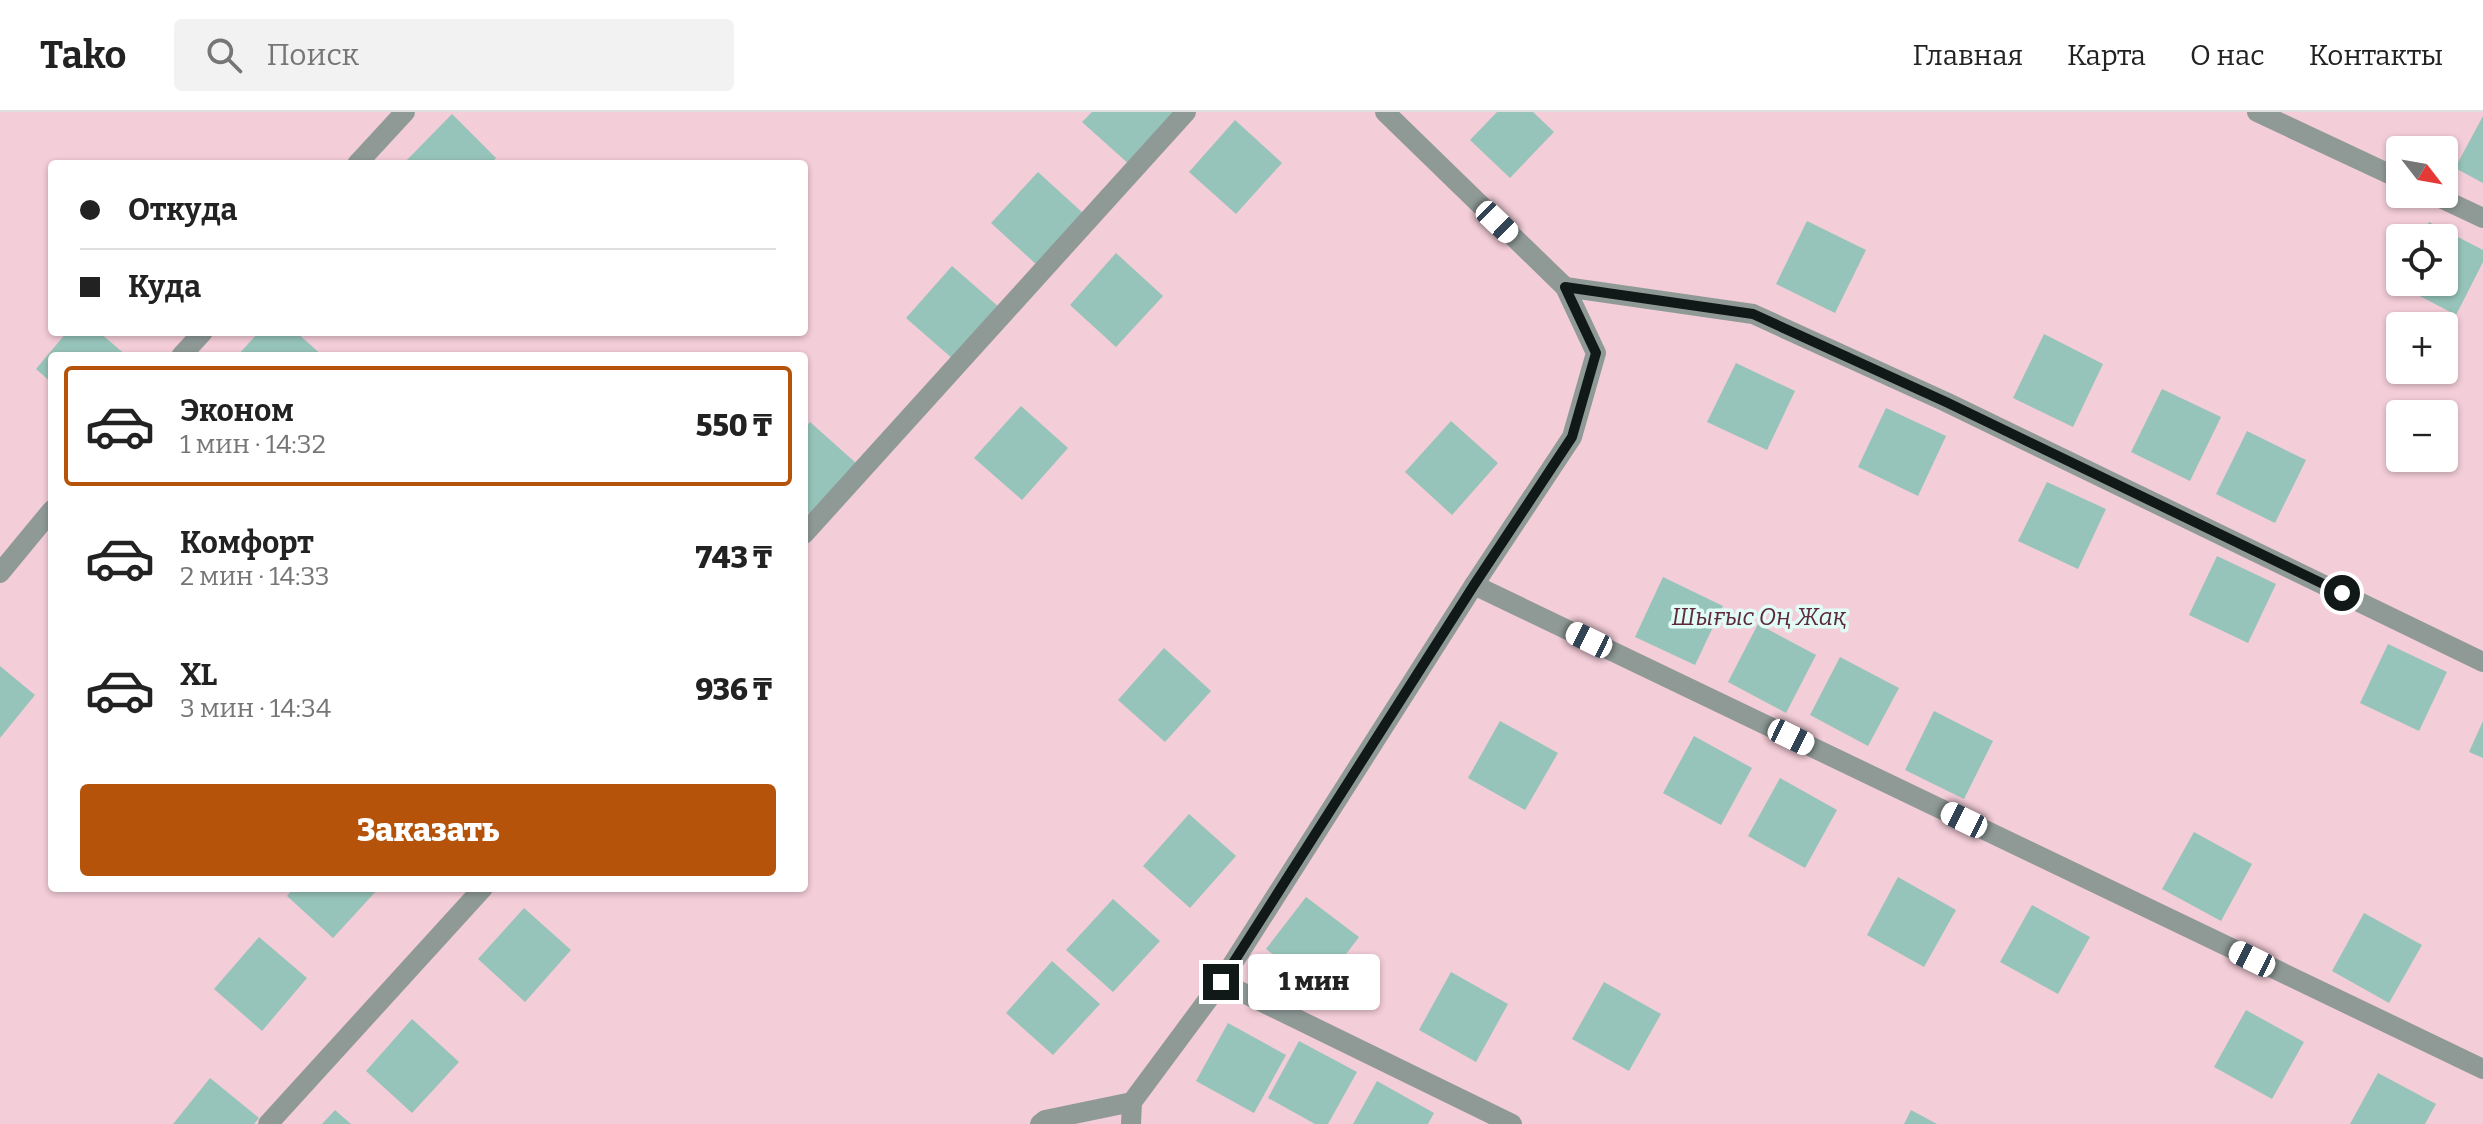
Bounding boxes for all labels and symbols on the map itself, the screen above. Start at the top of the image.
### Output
north arrow [2386,136,2458,208]
car [1471,197,1523,247]
route start [2324,575,2360,611]
park label: Шығыс Оң Жақ [1671,603,1847,631]
car [1562,619,1616,661]
car [1764,716,1818,758]
car [1937,799,1991,841]
car [2225,938,2279,980]
callout: 1 мин [1249,954,1381,1010]
route end [1203,964,1239,1000]

